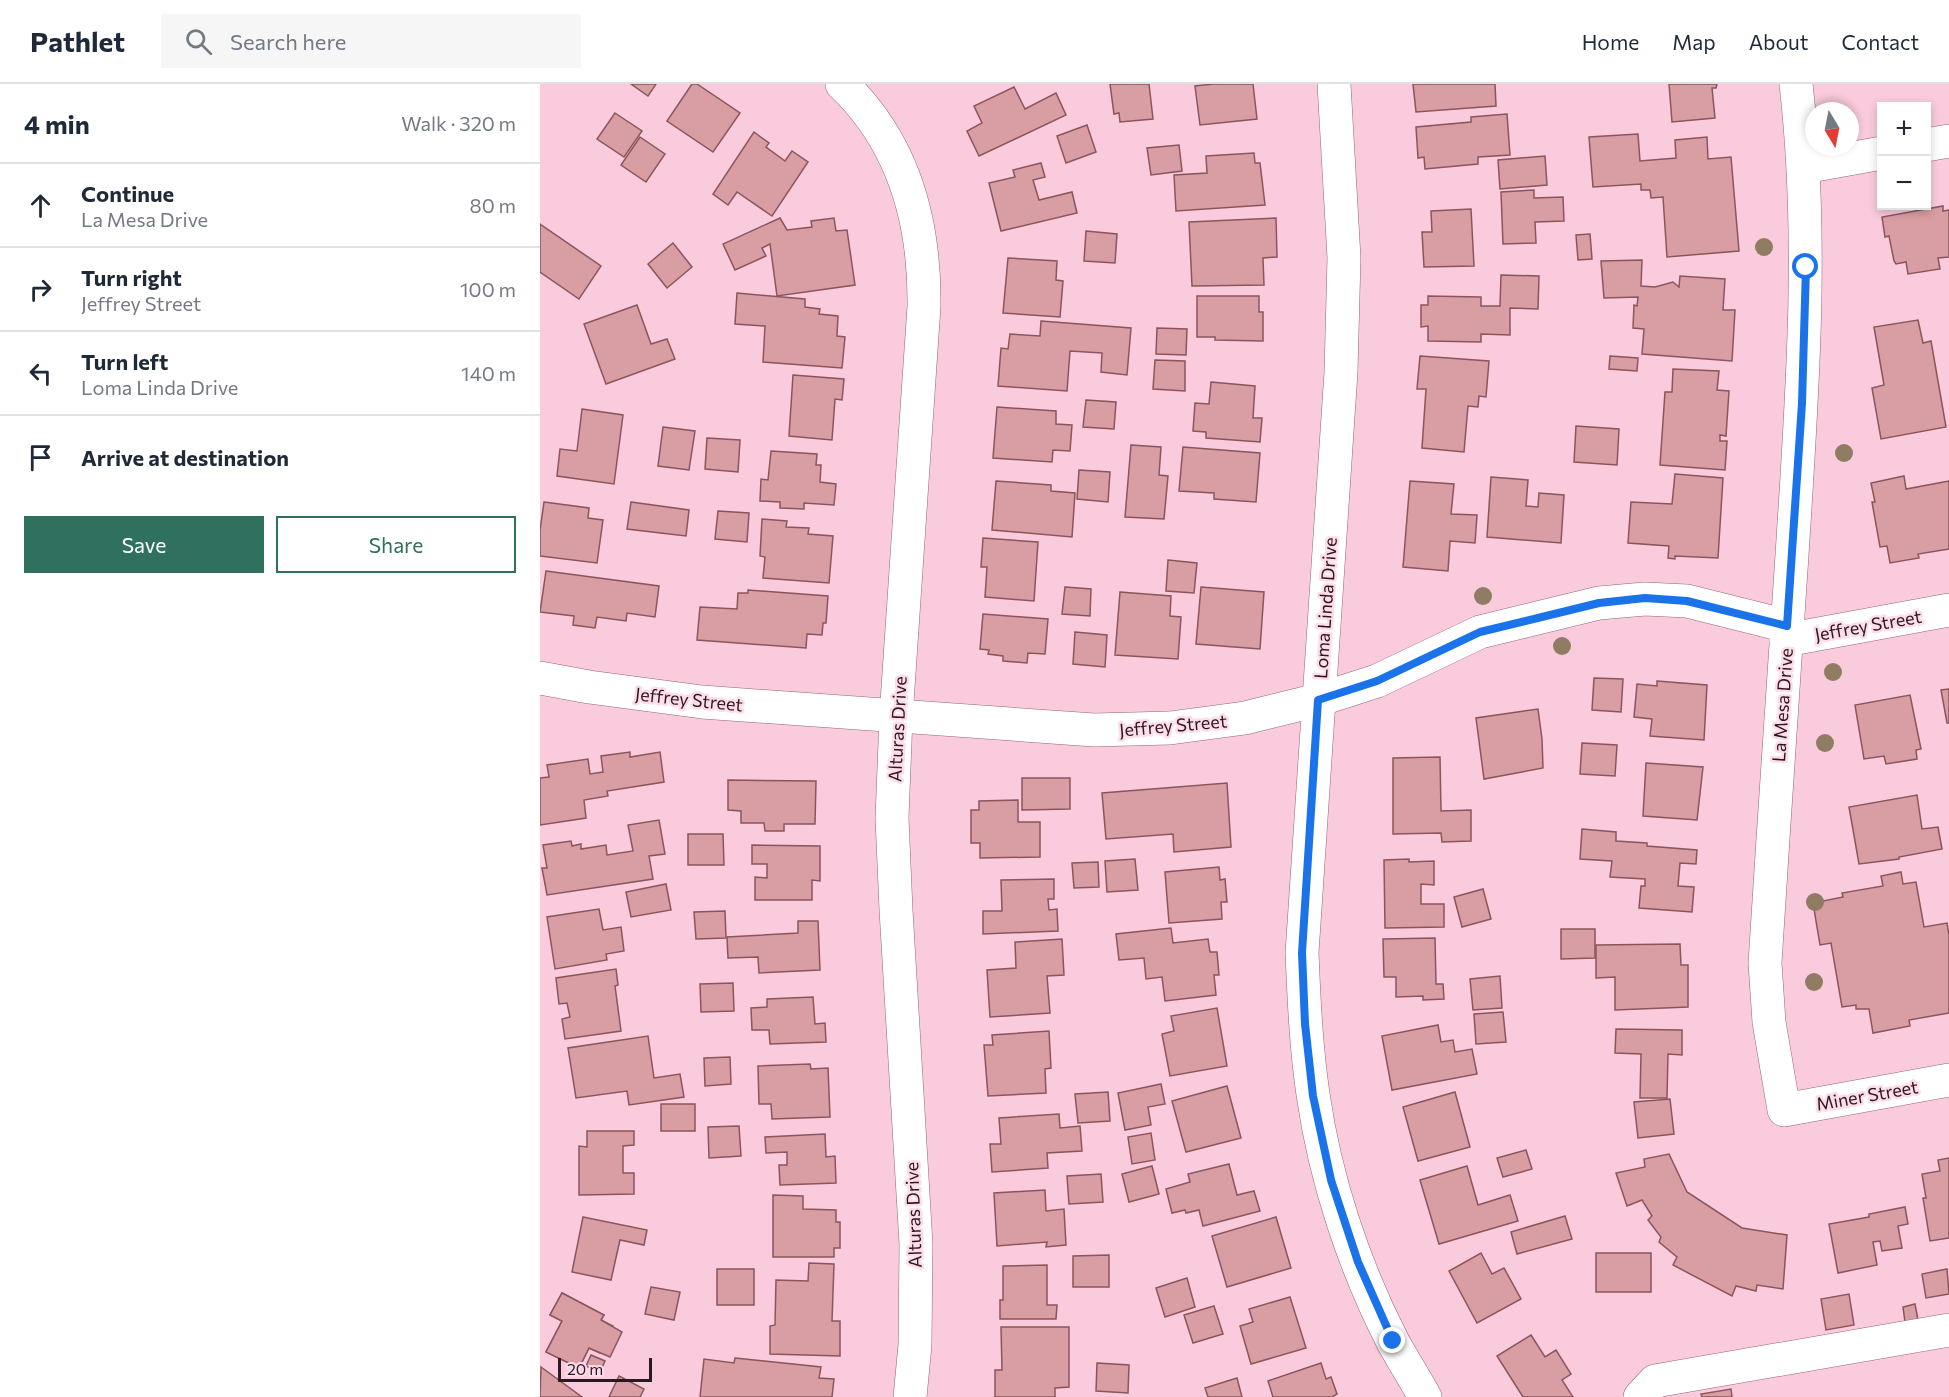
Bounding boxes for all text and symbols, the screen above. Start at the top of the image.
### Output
search box [161,14,581,68]
text: Pathlet [30,24,125,58]
icon: search [182,25,215,58]
text: Search here [230,28,346,55]
text: Home [1582,29,1639,54]
text: Map [1672,29,1716,54]
text: About [1749,29,1808,54]
text: Contact [1841,29,1919,54]
north arrow [1805,102,1859,156]
map controls [1877,102,1931,210]
button: + [1877,102,1931,156]
text: 4 min [24,108,90,139]
text: Walk · 320 m [401,111,516,135]
button: − [1877,156,1931,210]
text: Continue [81,180,174,207]
icon: ahead [24,189,57,222]
text: 80 m [470,193,516,217]
text: La Mesa Drive [81,207,208,231]
route start [1792,253,1818,279]
text: Turn right [81,264,182,291]
icon: right [24,273,57,306]
text: 100 m [460,277,516,301]
text: Jeffrey Street [81,291,201,315]
text: Turn left [81,348,168,375]
icon: left [24,357,57,390]
text: 140 m [461,361,516,385]
text: Loma Linda Drive [81,375,238,399]
icon: arrive [24,441,57,474]
text: Arrive at destination [81,444,289,471]
button: Save [24,516,264,573]
button: Share [276,516,516,573]
street label: Loma Linda Drive [1309,537,1341,679]
street label: Jeffrey Street [1813,605,1923,645]
street label: La Mesa Drive [1767,647,1797,763]
street label: Alturas Drive [883,676,911,782]
street label: Jeffrey Street [634,682,744,716]
street label: Jeffrey Street [1118,709,1228,741]
street label: Miner Street [1814,1075,1920,1115]
street label: Alturas Drive [900,1162,926,1268]
route end [1379,1327,1405,1353]
scale bar [558,1355,652,1382]
text: 20 m [567,1359,603,1378]

